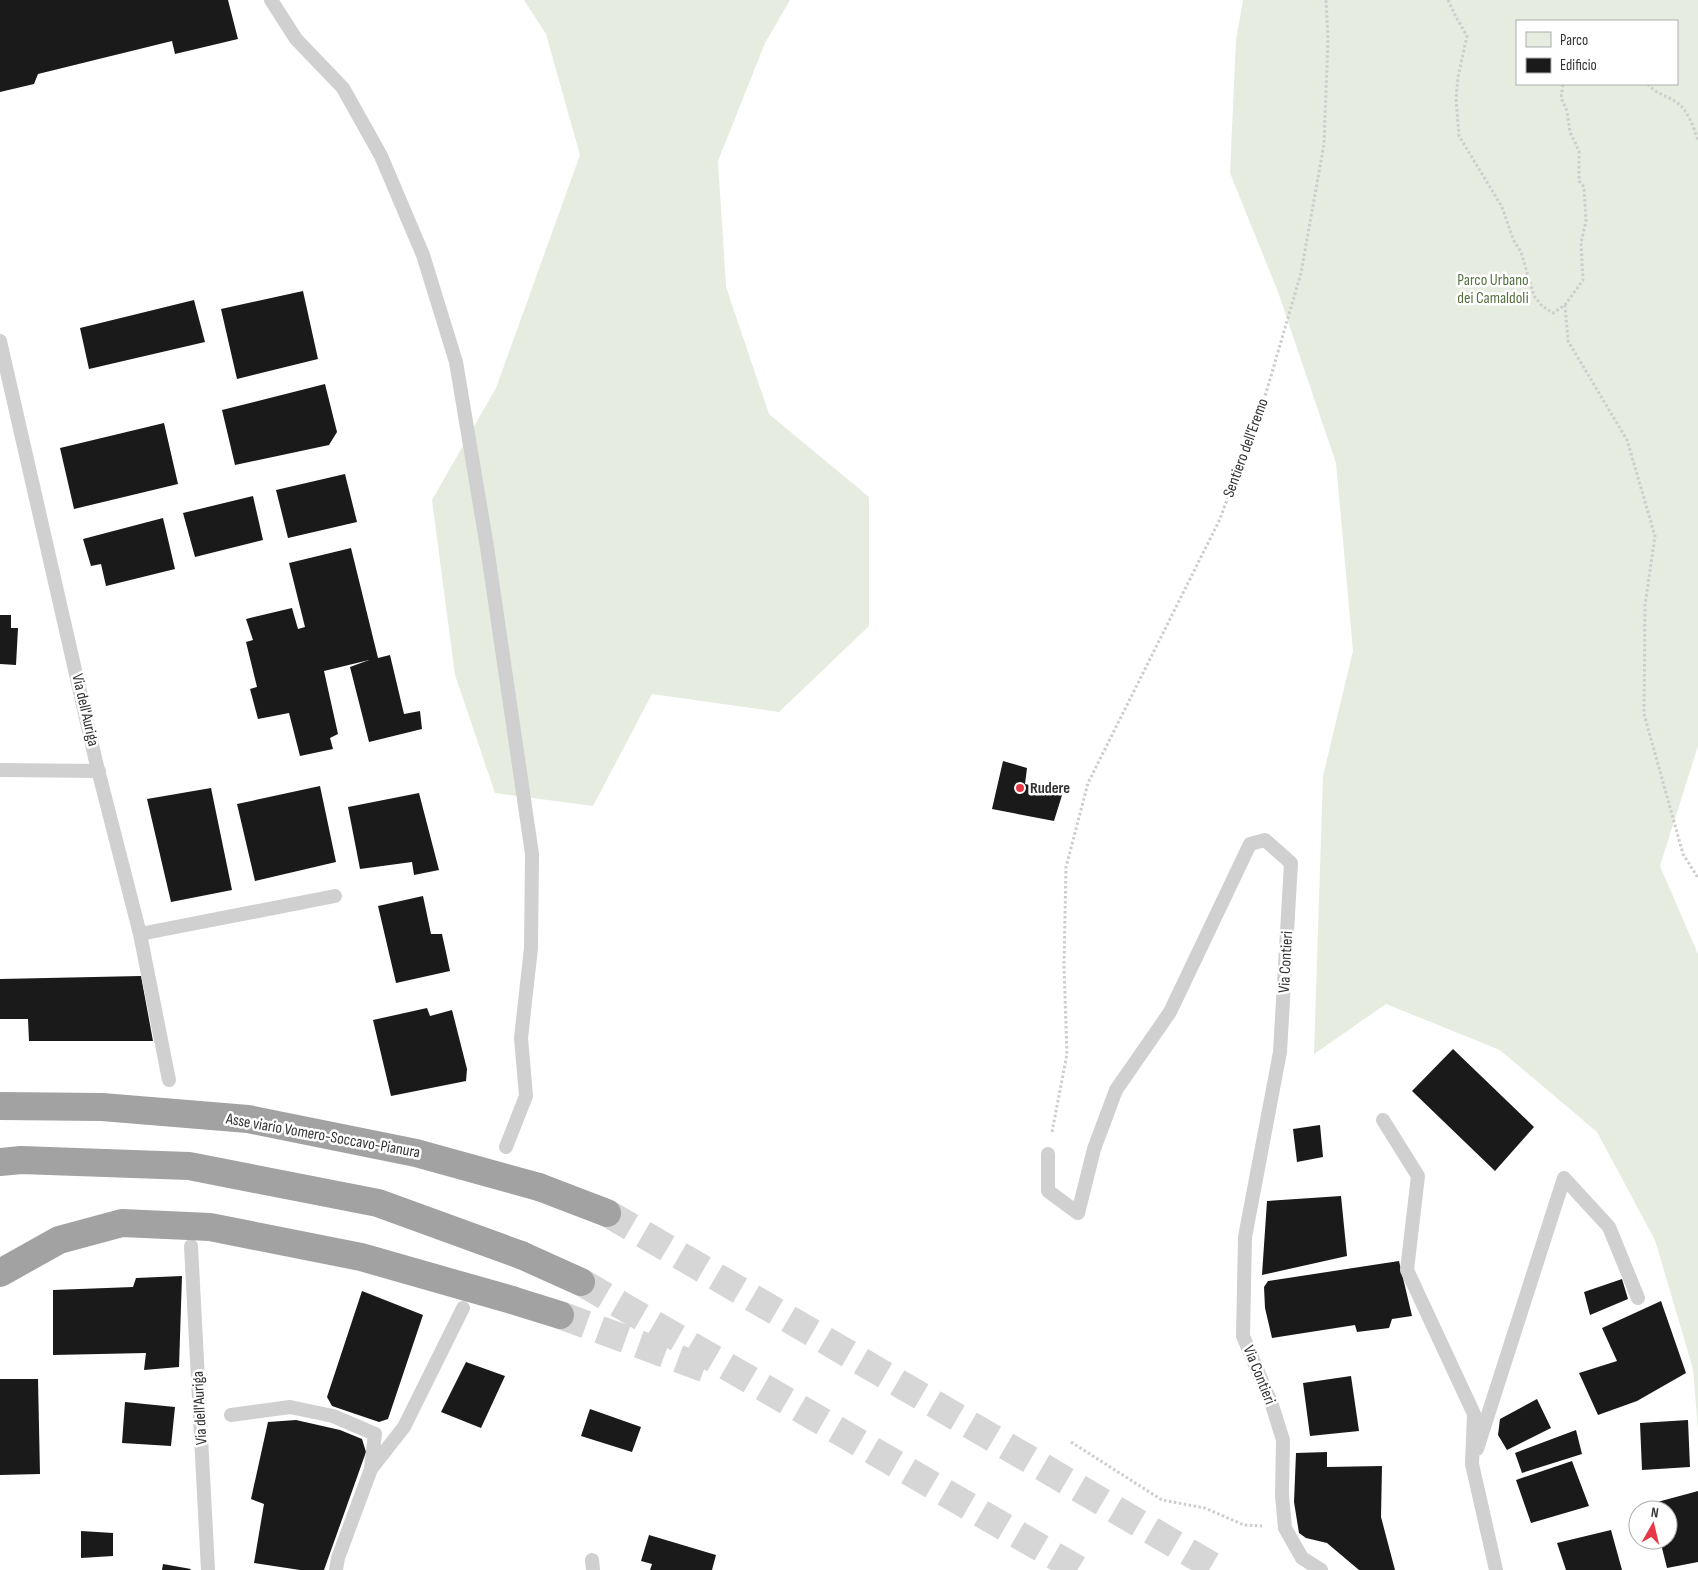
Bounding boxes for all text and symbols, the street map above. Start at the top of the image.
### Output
legend [1516,20,1678,85]
text: Parco [1560,31,1588,50]
text: Edificio [1560,56,1597,75]
park label: Parco Urbano dei Camaldoli [1457,271,1529,308]
street label: Sentiero dell'Eremo [1219,396,1273,500]
street label: Via dell'Auriga [67,672,103,748]
place label: Rudere [1030,779,1070,798]
marker: Rudere [1014,782,1026,794]
street label: Via Contieri [1275,931,1297,993]
street label: Asse viario Vomero-Soccavo-Pianura [224,1109,421,1162]
street label: Via Contieri [1239,1343,1279,1407]
street label: Via dell'Auriga [189,1371,211,1445]
north arrow [1628,1500,1678,1550]
text: N [1650,1504,1660,1522]

